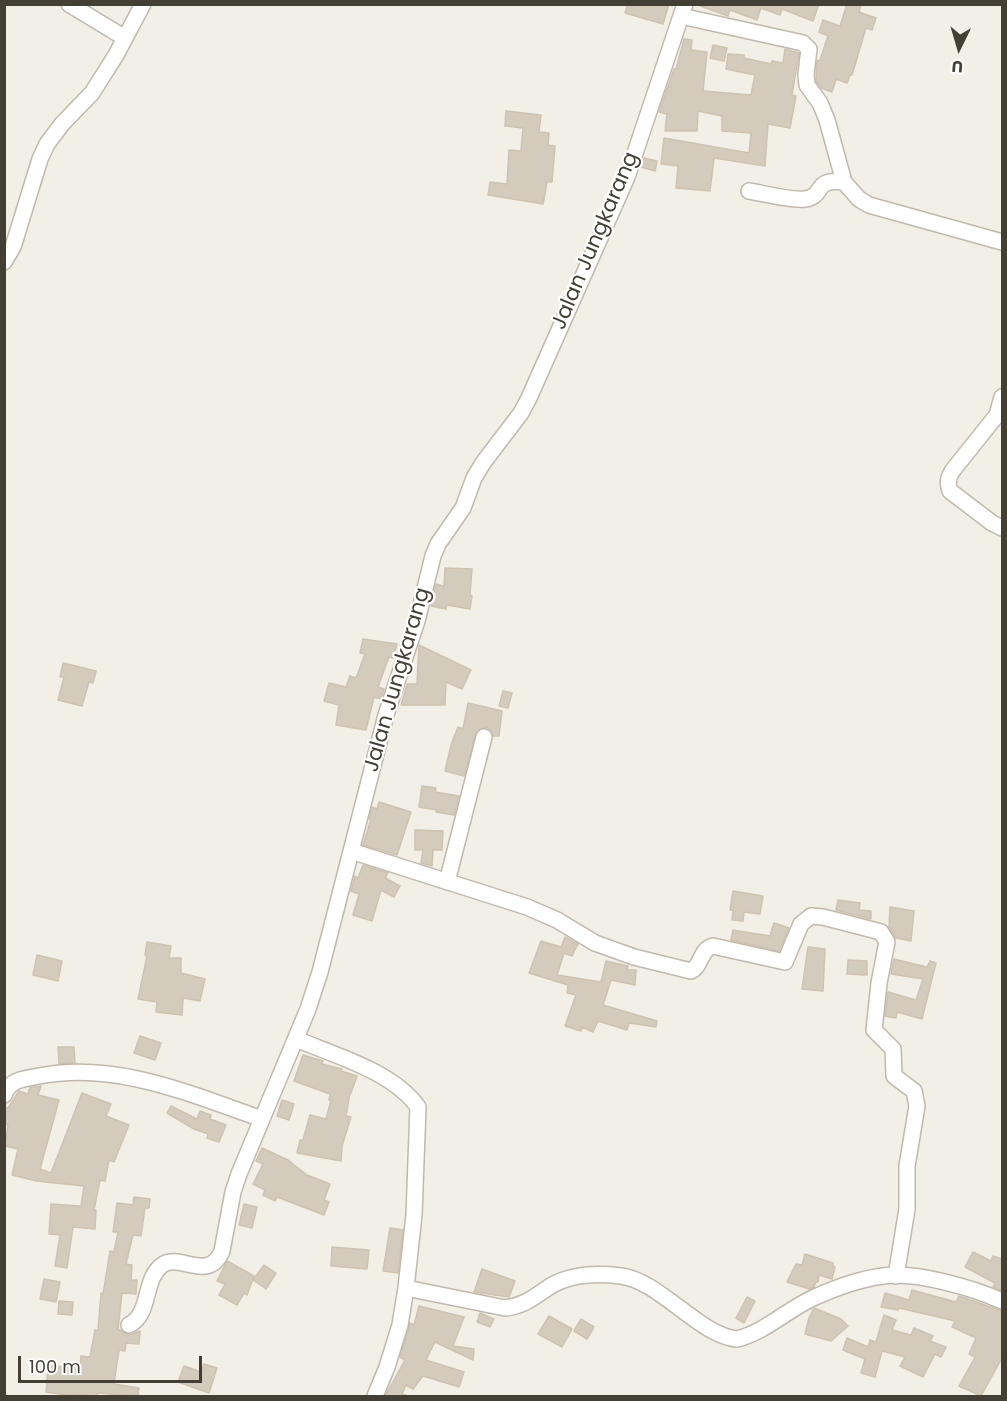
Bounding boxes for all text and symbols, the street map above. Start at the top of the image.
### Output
north arrow [929,18,989,78]
text: U [951,54,964,78]
street label: Jalan Jungkarang [547,148,645,334]
street label: Jalan Jungkarang [360,585,436,775]
scale bar [21,1344,206,1382]
text: 100 m [29,1354,81,1379]

